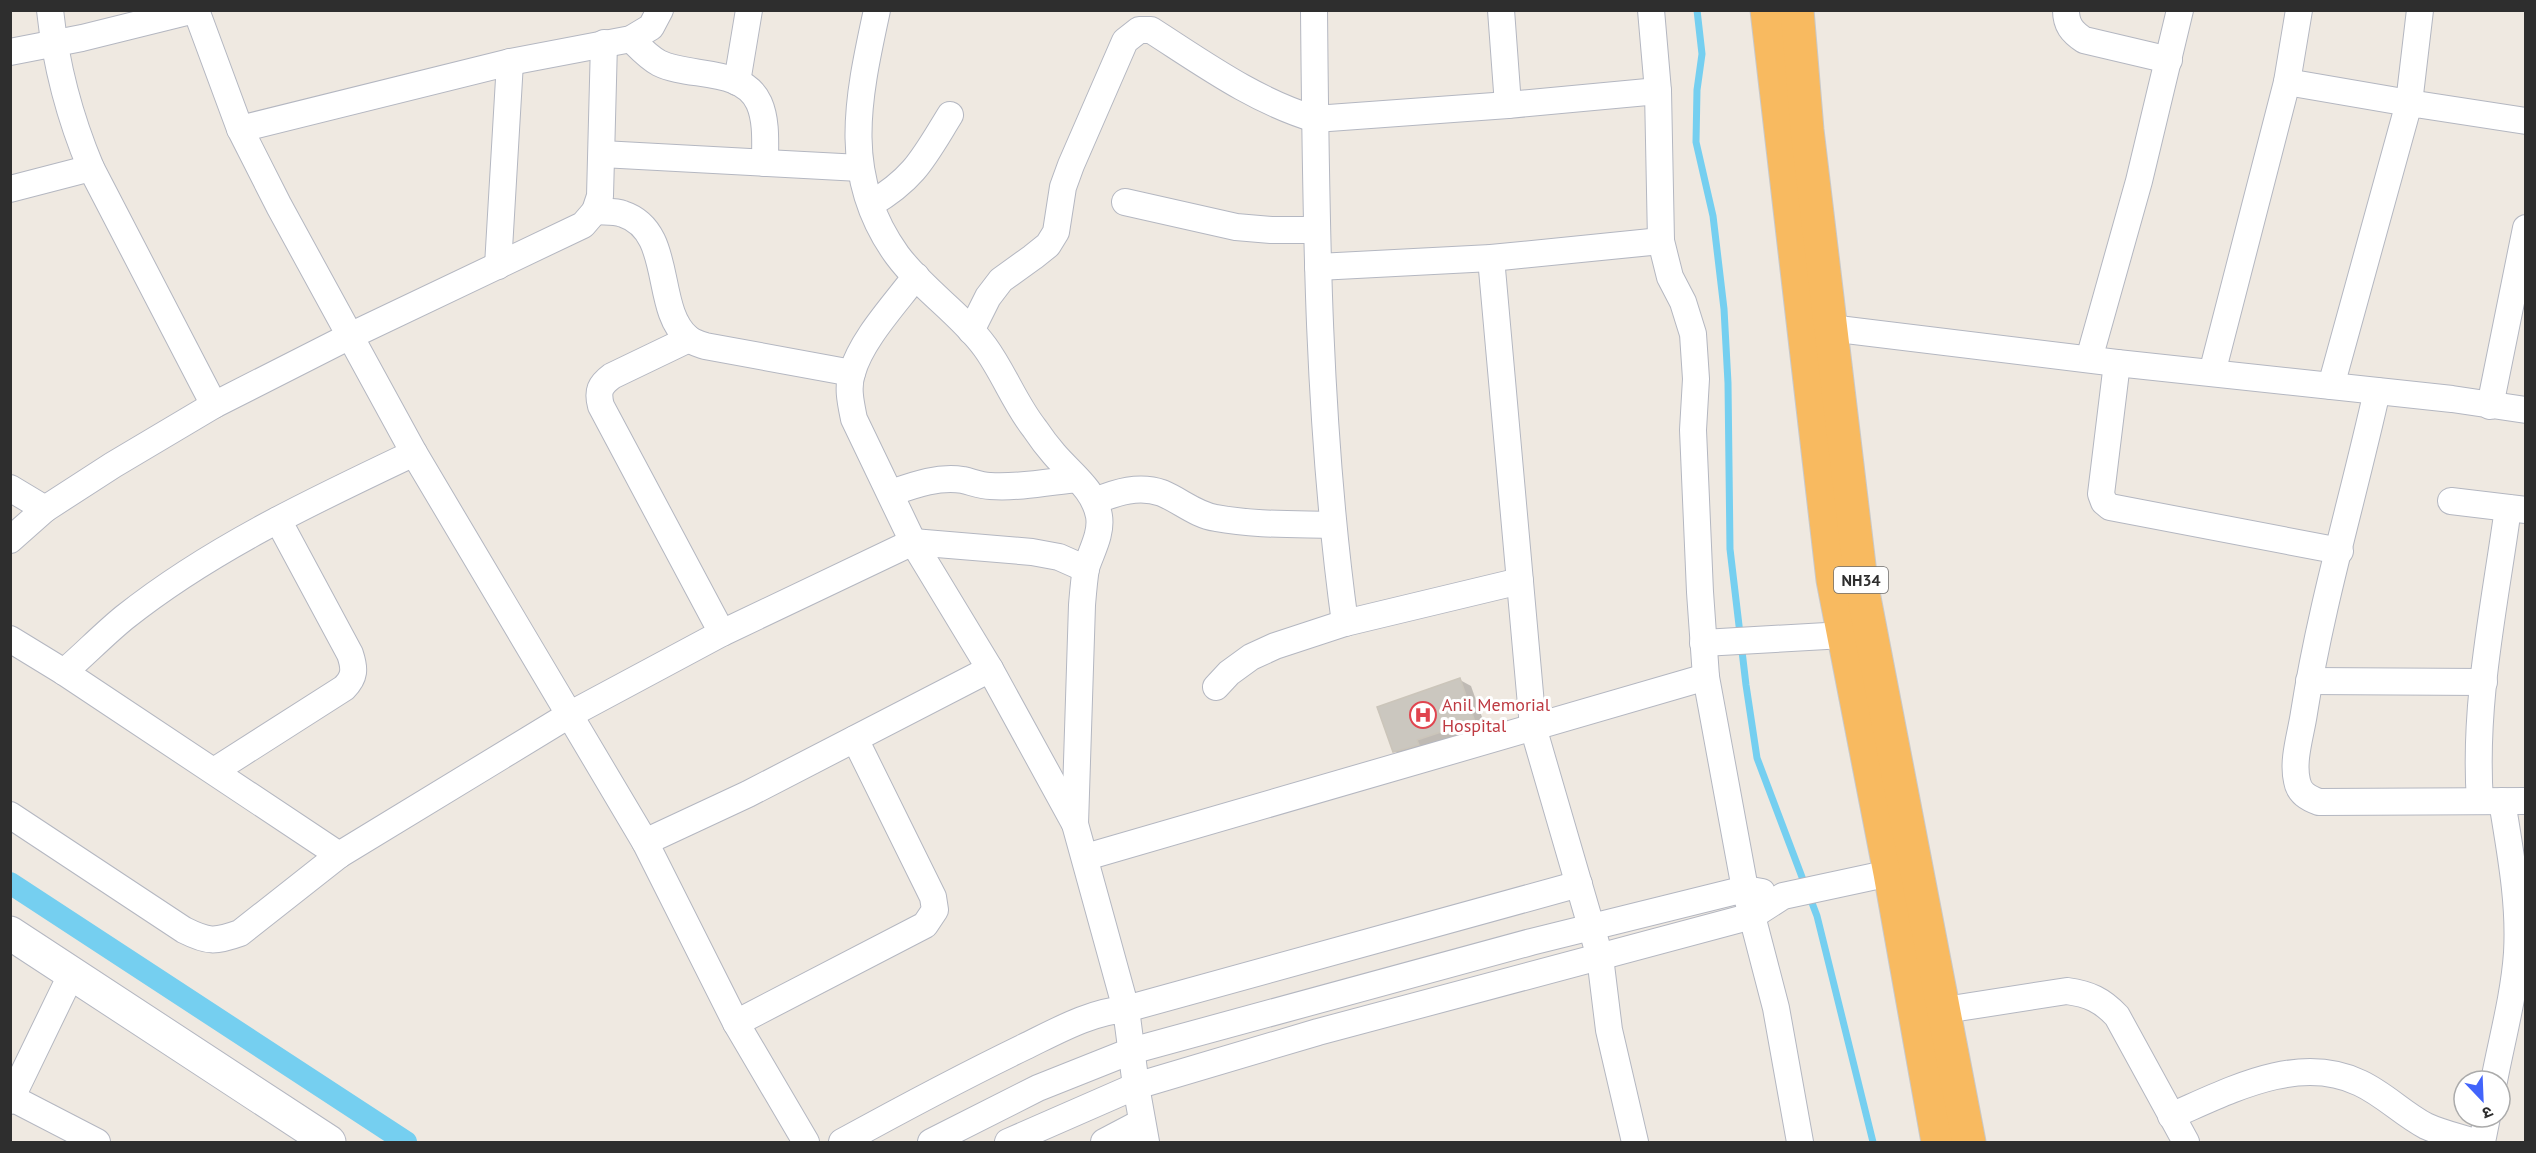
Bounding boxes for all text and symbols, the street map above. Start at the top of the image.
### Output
road number: NH34 [1834,567,1888,593]
place label: Anil Memorial Hospital [1442,693,1551,737]
hospital icon: Anil Memorial Hospital [1408,700,1438,730]
north arrow [2452,1069,2512,1129]
text: उ [2479,1102,2496,1124]

